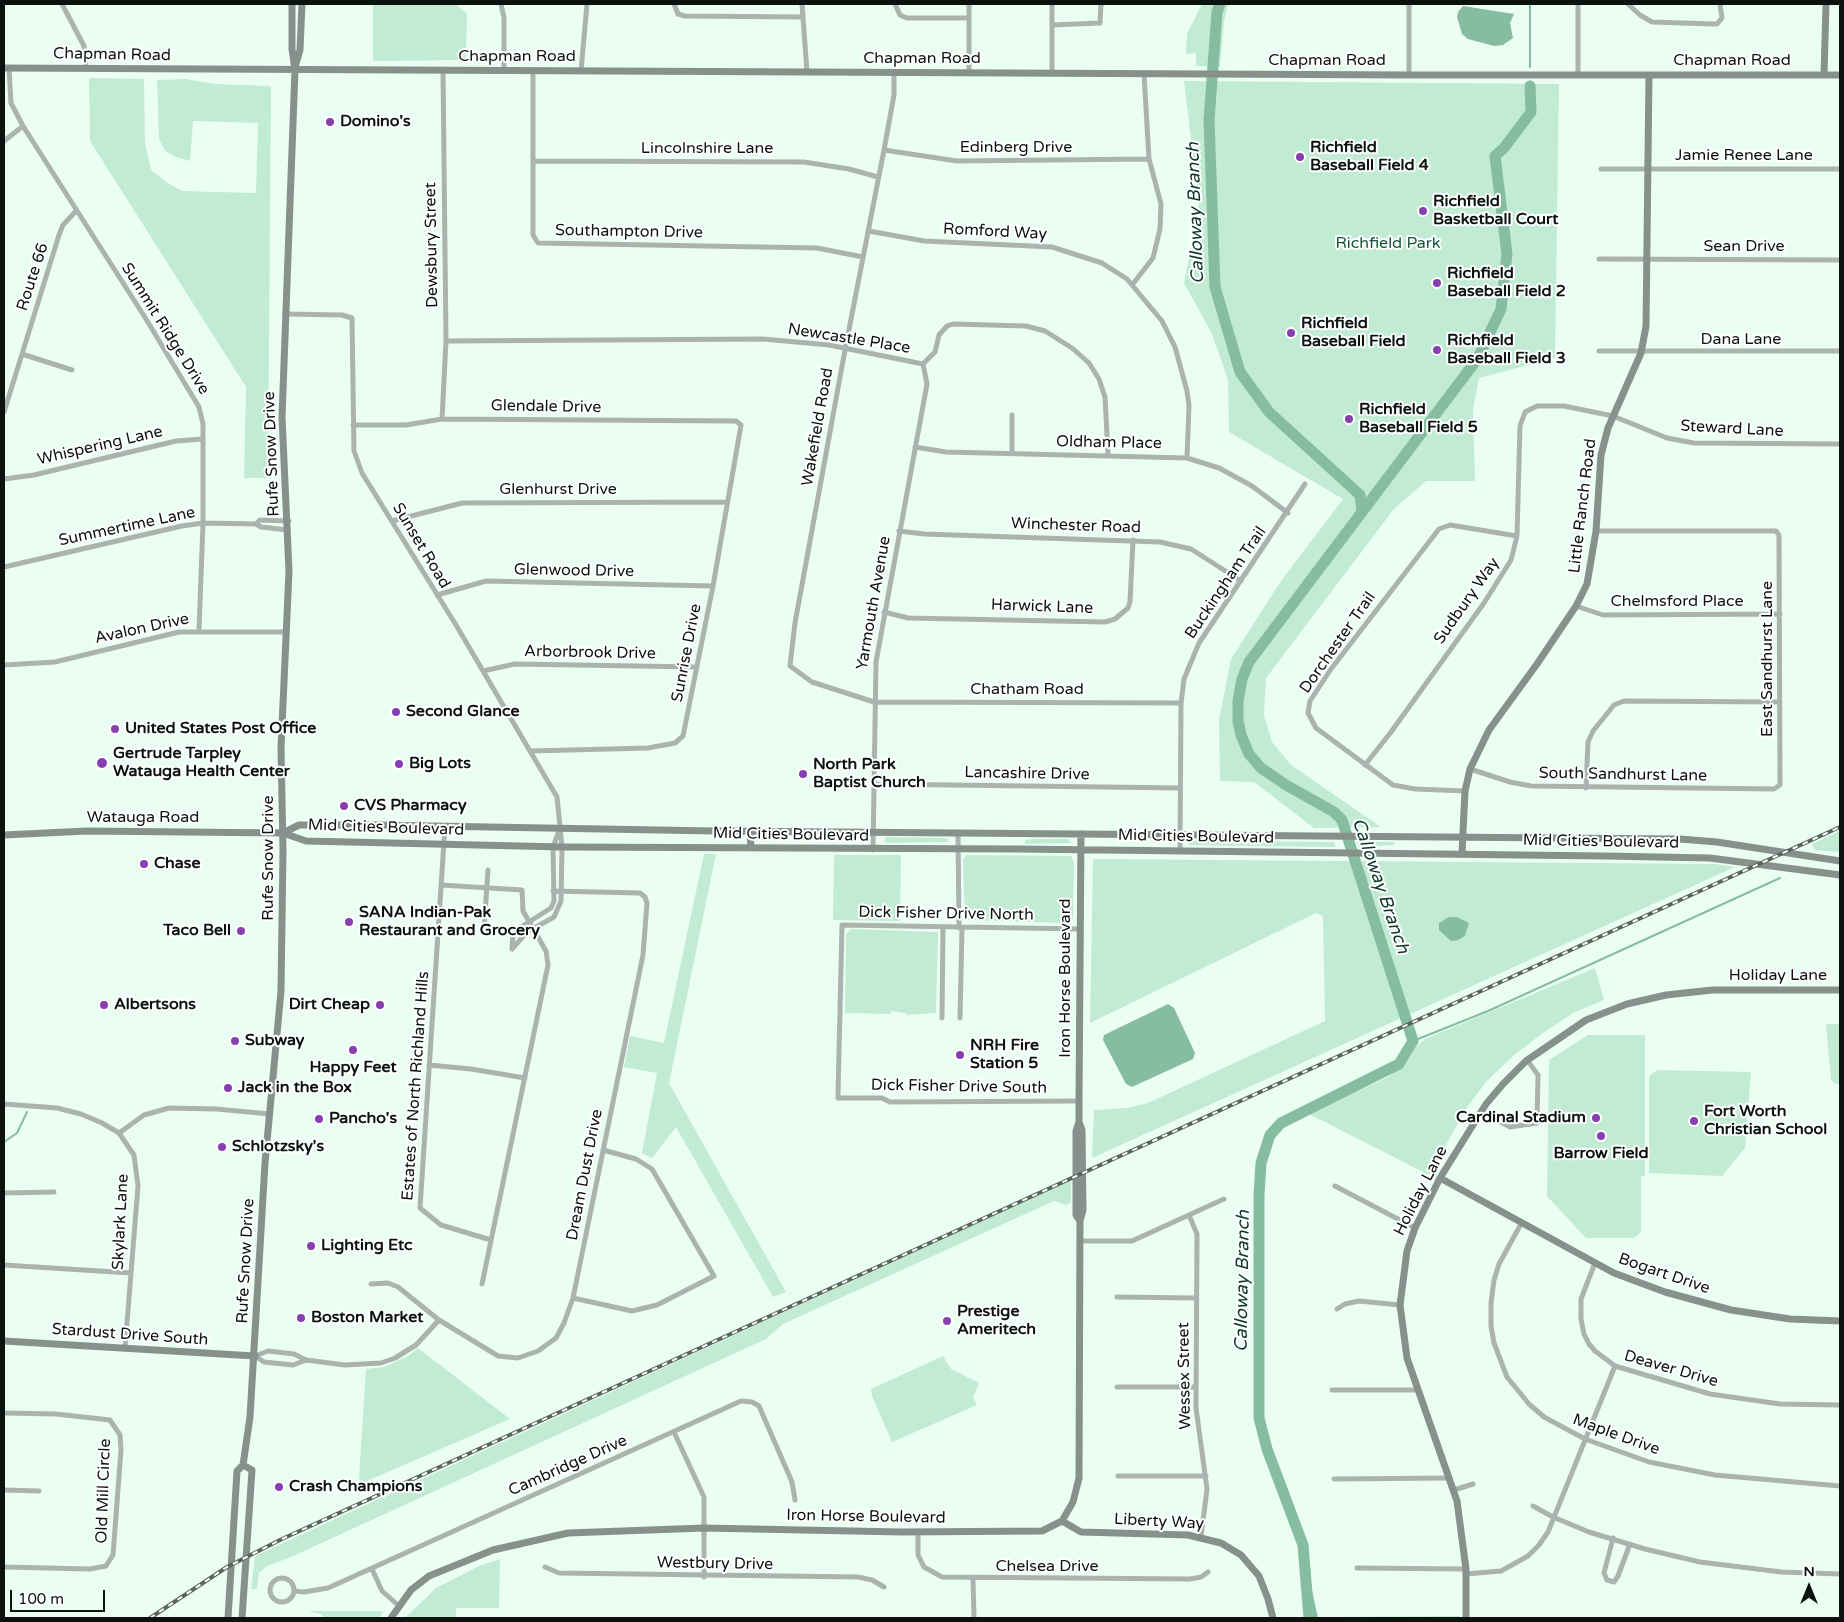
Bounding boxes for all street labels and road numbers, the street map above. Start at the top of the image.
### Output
street label: Chapman Road [53,44,171,66]
street label: Chapman Road [458,47,576,67]
street label: Chapman Road [863,49,981,69]
street label: Chapman Road [1268,51,1386,71]
street label: Chapman Road [1673,51,1791,71]
street label: Edinberg Drive [960,138,1072,158]
street label: Lincolnshire Lane [641,139,773,159]
street label: Jamie Renee Lane [1675,146,1813,166]
street label: Dewsbury Street [421,182,443,308]
street label: Romford Way [943,220,1047,244]
street label: Southampton Drive [555,221,703,243]
street label: Sean Drive [1703,237,1785,257]
street label: Route 66 [13,241,53,313]
street label: Summit Ridge Drive [117,260,213,398]
street label: Newcastle Place [786,320,912,358]
street label: Dana Lane [1701,330,1781,350]
street label: Wakefield Road [798,366,838,488]
street label: Rufe Snow Drive [260,391,284,517]
street label: Glendale Drive [491,396,601,418]
street label: Steward Lane [1680,417,1784,441]
street label: Whispering Lane [36,422,164,470]
street label: Oldham Place [1056,432,1162,454]
street label: Little Ranch Road [1565,438,1601,574]
street label: Glenhurst Drive [499,480,617,500]
street label: Sunset Road [388,500,454,592]
street label: Summertime Lane [57,503,197,551]
street label: Winchester Road [1011,514,1141,538]
street label: Buckingham Trail [1181,523,1271,643]
street label: Yarmouth Avenue [853,535,895,671]
street label: Sudbury Way [1430,554,1504,648]
street label: Glenwood Drive [514,560,634,582]
street label: East Sandhurst Lane [1758,581,1778,737]
street label: Dorchester Trail [1296,589,1380,697]
street label: Chelmsford Place [1611,592,1743,612]
street label: Harwick Lane [991,596,1093,618]
street label: Sunrise Drive [668,602,706,704]
street label: Avalon Drive [93,610,191,648]
street label: Arborbrook Drive [524,642,656,664]
street label: Chatham Road [970,680,1084,700]
street label: Lancashire Drive [964,763,1090,785]
street label: South Sandhurst Lane [1539,764,1707,786]
street label: Rufe Snow Drive [259,795,279,921]
street label: Watauga Road [87,808,199,828]
street label: Mid Cities Boulevard [307,816,465,840]
street label: Mid Cities Boulevard [713,824,869,846]
street label: Mid Cities Boulevard [1118,826,1274,848]
street label: Mid Cities Boulevard [1523,831,1679,853]
street label: Iron Horse Boulevard [1056,898,1076,1058]
street label: Dick Fisher Drive North [858,903,1034,925]
street label: Holiday Lane [1729,966,1827,986]
street label: Estates of North Richland Hills [398,971,434,1201]
street label: Dick Fisher Drive South [871,1076,1047,1098]
street label: Dream Dust Drive [563,1108,607,1242]
street label: Holiday Lane [1390,1143,1452,1239]
street label: Skylark Lane [109,1174,133,1270]
street label: Rufe Snow Drive [233,1198,259,1324]
street label: Bogart Drive [1616,1249,1712,1299]
street label: Stardust Drive South [51,1320,209,1350]
street label: Wessex Street [1174,1322,1196,1430]
street label: Deaver Drive [1622,1346,1720,1392]
street label: Maple Drive [1570,1410,1662,1460]
street label: Cambridge Drive [506,1431,630,1501]
street label: Old Mill Circle [93,1438,115,1544]
street label: Iron Horse Boulevard [786,1506,946,1528]
street label: Liberty Way [1113,1510,1205,1534]
street label: Westbury Drive [657,1553,773,1575]
street label: Chelsea Drive [995,1557,1099,1577]

